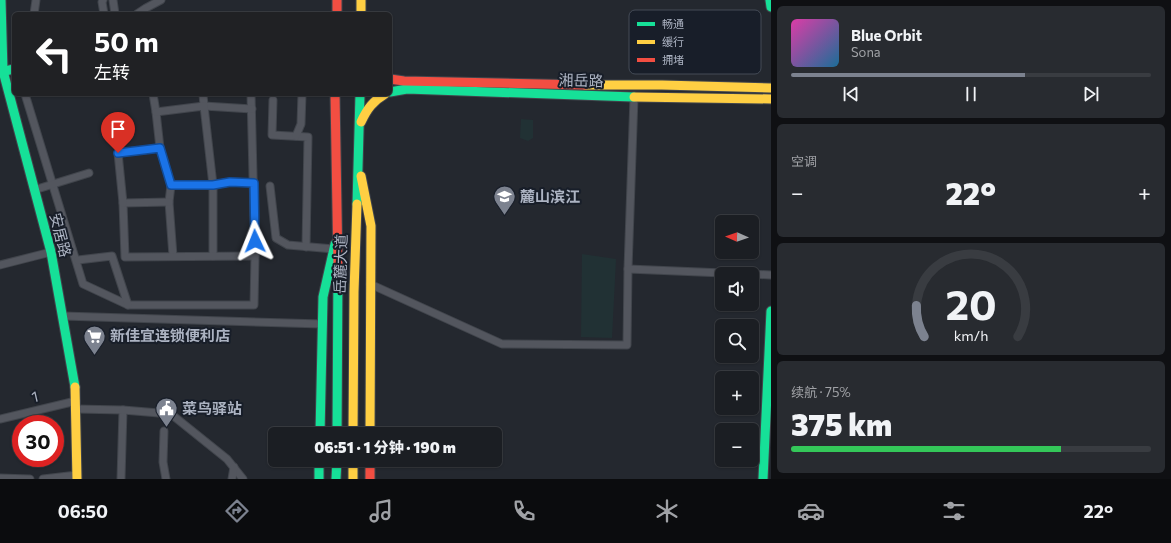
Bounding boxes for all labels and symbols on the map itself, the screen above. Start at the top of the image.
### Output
legend [629,10,761,74]
text: 畅通 [662,17,684,30]
text: 缓行 [662,35,684,48]
text: 拥堵 [662,53,684,66]
street label: 湘岳路 [558,71,604,89]
pin [101,112,135,153]
school or university icon: 麓山滨江 [492,184,518,217]
place label: 麓山滨江 [520,187,580,205]
street label: 安居路 [47,211,75,259]
north arrow [715,215,759,259]
position arrow [234,220,276,262]
street label: 岳麓大道 [330,234,350,294]
supermarket icon: 新佳宜连锁便利店 [81,323,107,356]
place label: 新佳宜连锁便利店 [110,326,230,344]
street label: 1 [30,387,40,406]
public building icon: 菜鸟驿站 [153,396,179,429]
place label: 菜鸟驿站 [182,399,242,417]
speed limit sign: 30 [12,415,64,467]

